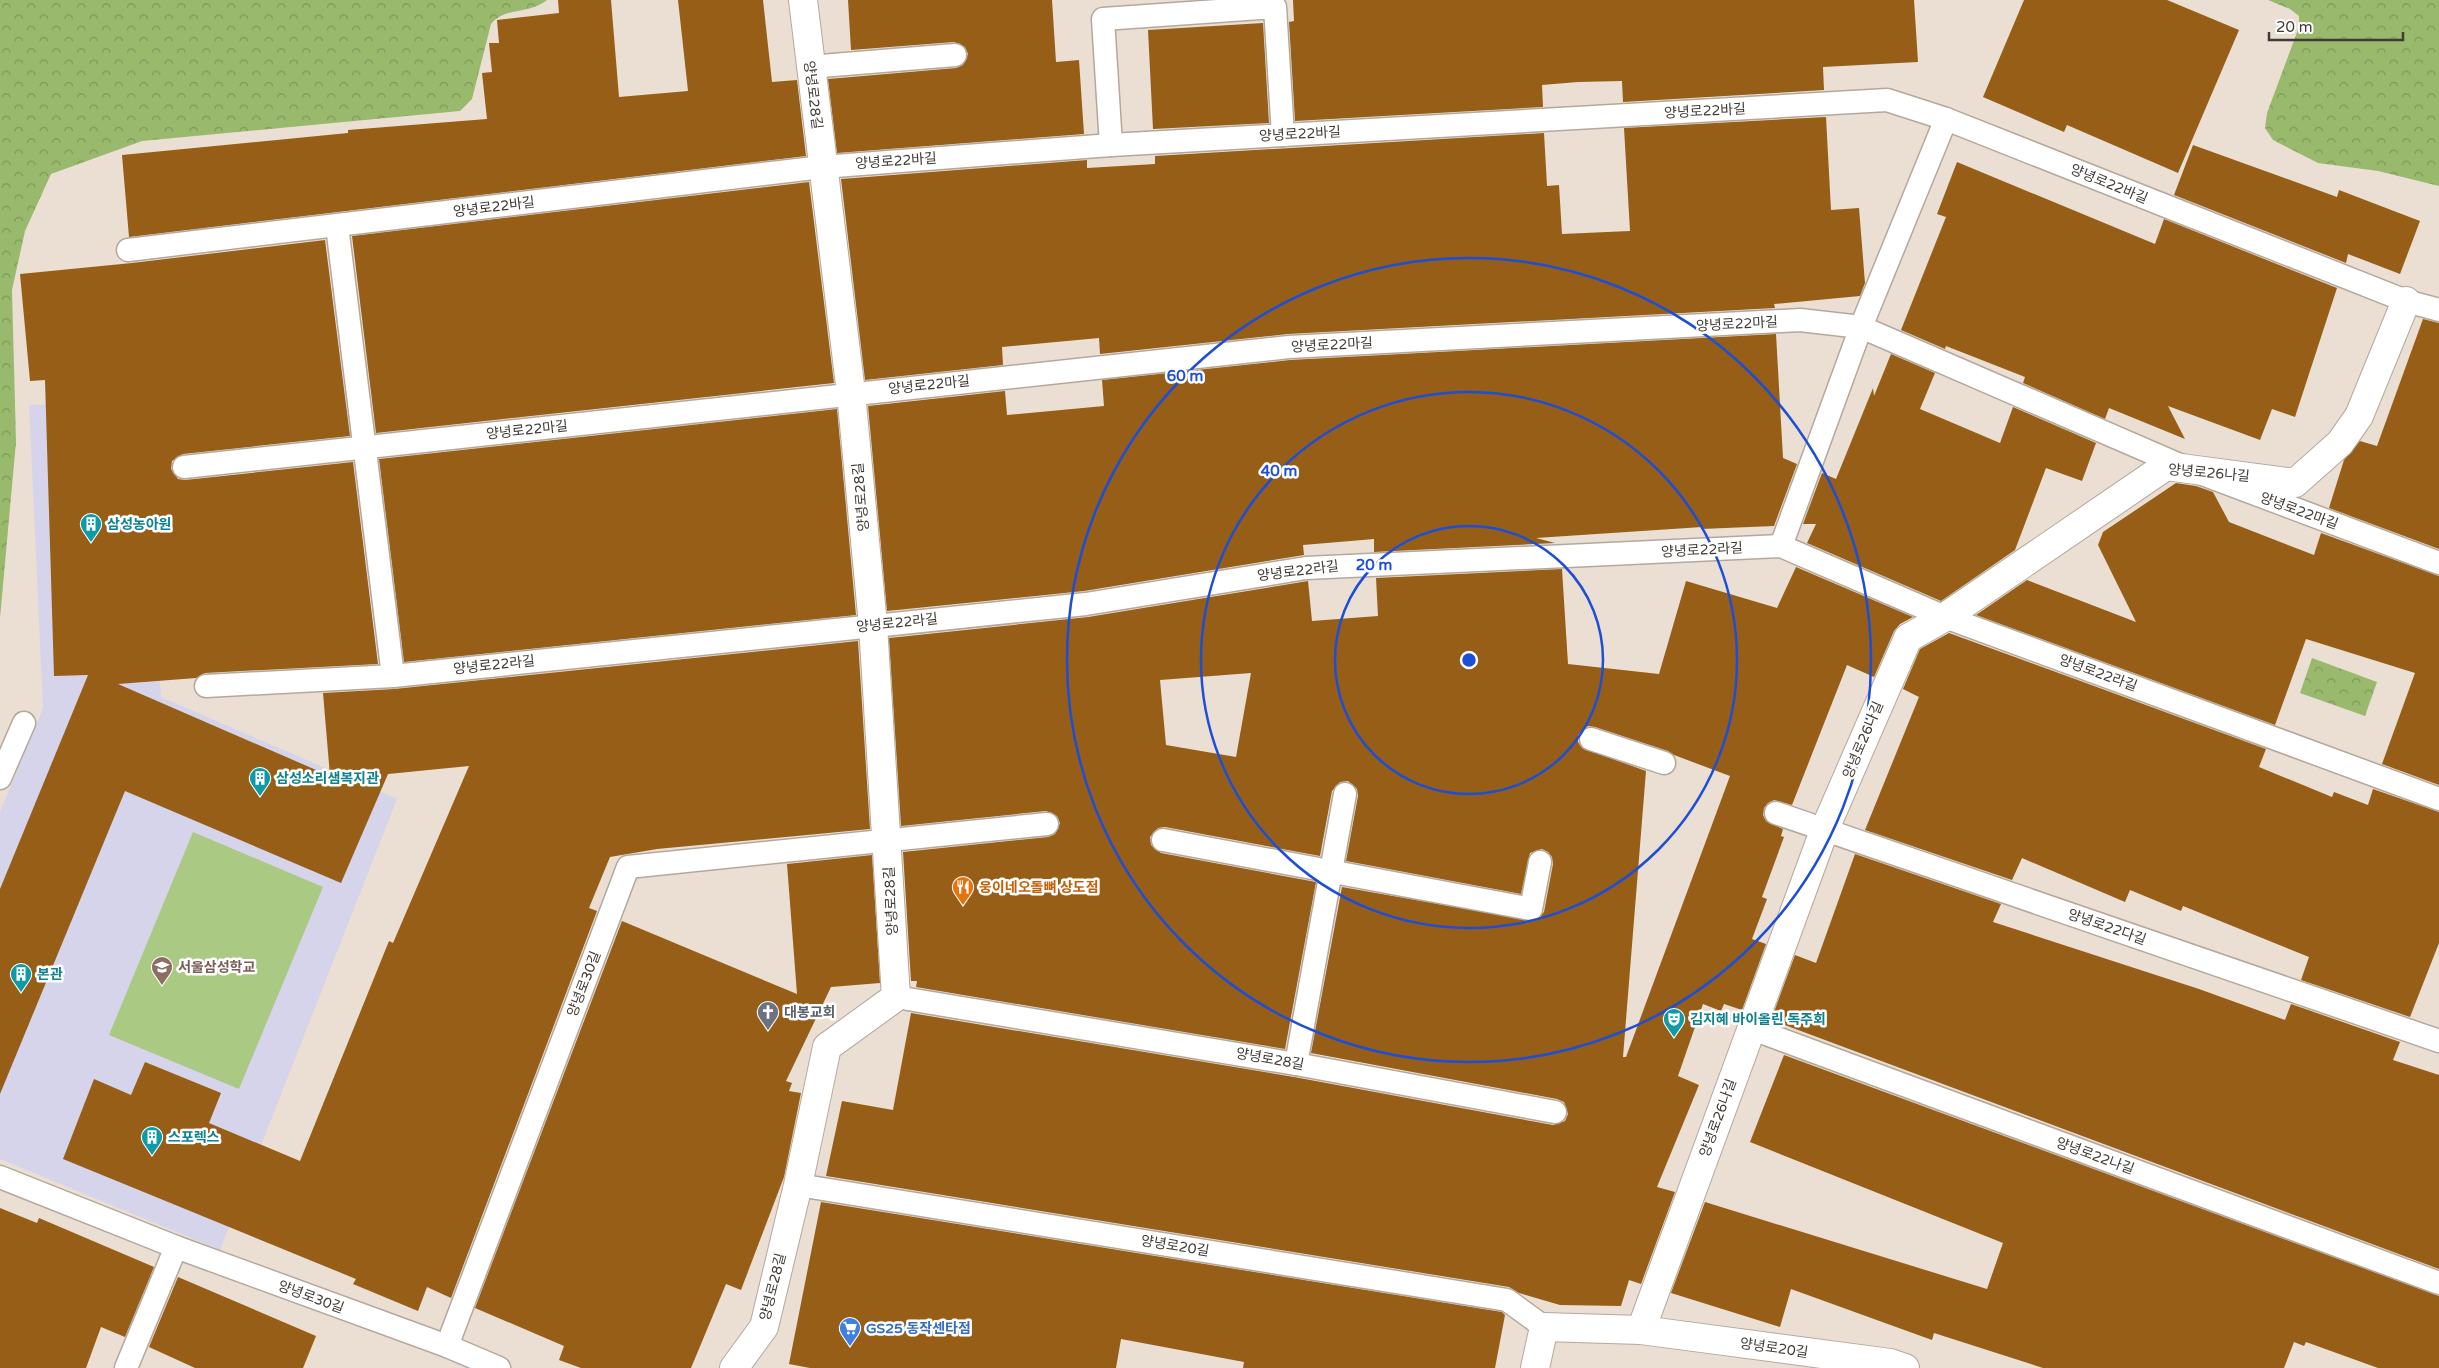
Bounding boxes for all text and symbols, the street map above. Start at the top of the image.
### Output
scale bar [2269,10,2403,42]
text: 20 m [2276,18,2313,36]
street label: 양녕로28길 [800,60,826,130]
street label: 양녕로22바길 [1664,100,1746,122]
street label: 양녕로22바길 [1259,123,1341,145]
street label: 양녕로22바길 [855,150,937,172]
street label: 양녕로22바길 [2068,161,2150,207]
street label: 양녕로22바길 [452,194,536,220]
street label: 양녕로22마길 [1696,313,1778,335]
street label: 양녕로22마길 [1291,334,1373,356]
text: 60 m [1167,367,1203,385]
street label: 양녕로22마길 [887,372,971,398]
street label: 양녕로22마길 [485,417,569,443]
street label: 양녕로26나길 [2167,461,2251,485]
street label: 양녕로28길 [850,462,872,532]
text: 40 m [1261,462,1297,480]
street label: 양녕로22마길 [2258,489,2340,533]
building icon: 삼성농아원 [79,512,103,543]
place label: 삼성농아원 [107,516,171,533]
street label: 양녕로22라길 [1661,539,1743,561]
text: 20 m [1356,556,1392,574]
street label: 양녕로22라길 [1256,558,1340,584]
street label: 양녕로22라길 [855,610,939,636]
centre of rings [1460,651,1478,669]
street label: 양녕로22라길 [2057,651,2139,695]
street label: 양녕로22라길 [452,652,536,678]
street label: 양녕로26나길 [1839,699,1887,781]
building icon: 삼성소리샘복지관 [248,766,272,797]
place label: 삼성소리샘복지관 [276,770,379,787]
street label: 양녕로28길 [881,866,901,936]
restaurant icon: 웅이네오돌뼈 상도점 [951,875,975,906]
place label: 웅이네오돌뼈 상도점 [979,879,1099,896]
street label: 양녕로22다길 [2065,906,2149,948]
street label: 양녕로30길 [564,949,604,1019]
school or university icon: 서울삼성학교 [150,955,174,986]
place label: 서울삼성학교 [178,959,255,976]
building icon: 본관 [9,962,33,993]
place label: 본관 [37,966,63,983]
church icon: 대봉교회 [756,1000,780,1031]
place label: 대봉교회 [784,1004,836,1021]
theatre icon: 김지혜 바이올린 독주회 [1662,1007,1686,1038]
place label: 김지혜 바이올린 독주회 [1690,1011,1826,1028]
street label: 양녕로28길 [1234,1045,1306,1073]
street label: 양녕로26나길 [1696,1077,1740,1159]
building icon: 스포렉스 [140,1125,164,1156]
place label: 스포렉스 [168,1129,220,1146]
street label: 양녕로22나길 [2054,1134,2136,1178]
street label: 양녕로20길 [1140,1232,1210,1260]
street label: 양녕로28길 [756,1251,790,1323]
street label: 양녕로30길 [276,1277,346,1317]
supermarket icon: GS25 동작센타점 [838,1316,862,1347]
place label: GS25 동작센타점 [866,1320,971,1337]
street label: 양녕로20길 [1739,1335,1809,1361]

